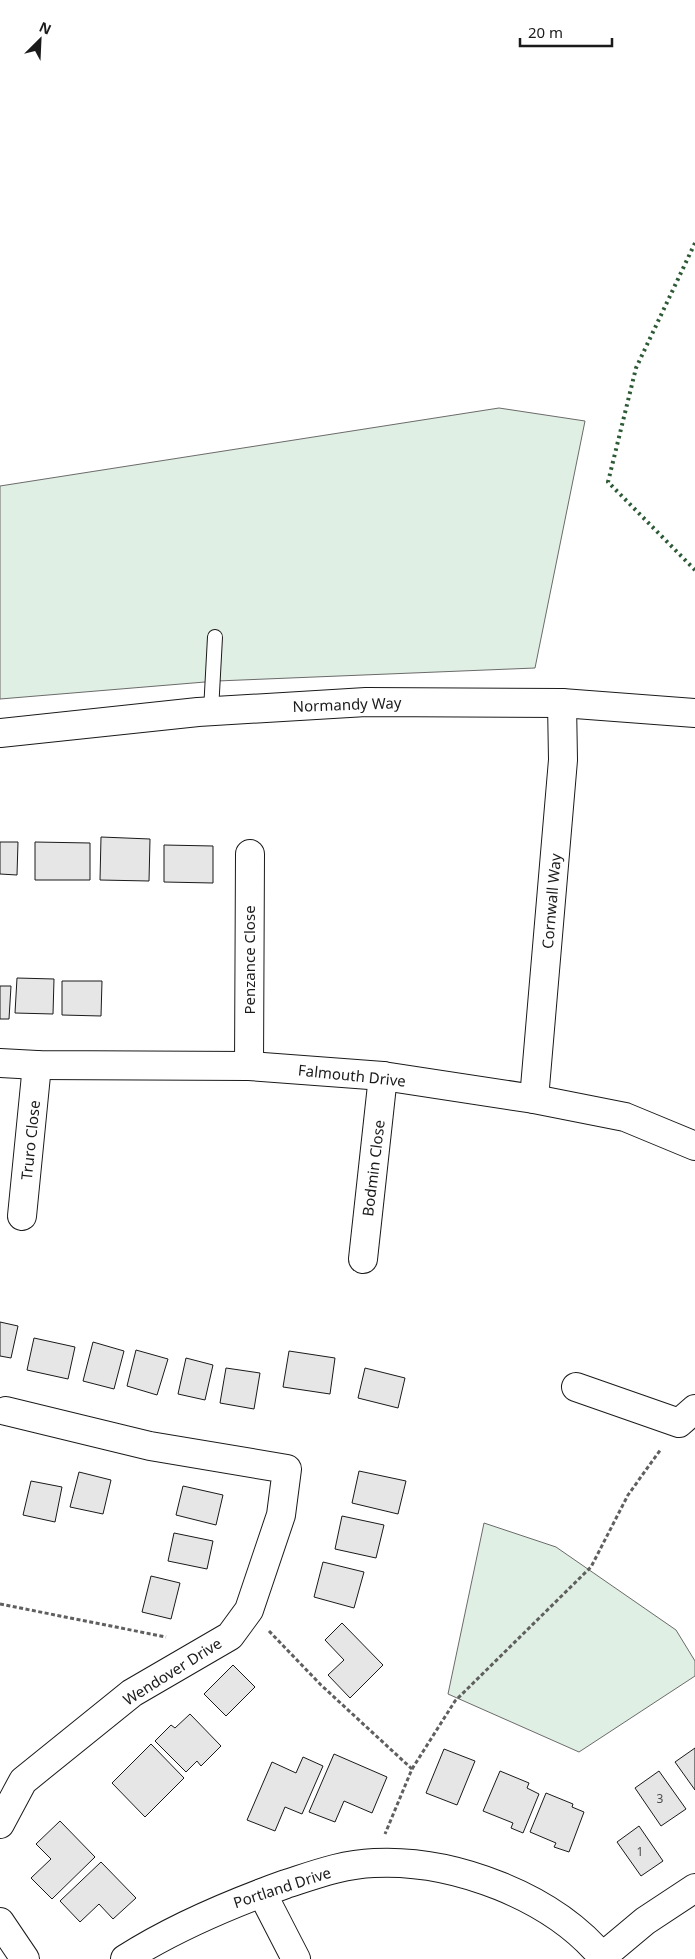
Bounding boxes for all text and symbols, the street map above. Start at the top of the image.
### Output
north arrow [15,15,65,65]
scale bar [520,15,612,47]
text: N [36,17,55,39]
text: 20 m [528,22,563,42]
street label: Normandy Way [292,692,402,716]
street label: Cornwall Way [537,852,565,949]
street label: Penzance Close [239,905,259,1015]
street label: Falmouth Drive [297,1059,407,1091]
street label: Truro Close [16,1099,44,1181]
street label: Bodmin Close [357,1119,389,1217]
street label: Wendover Drive [119,1633,225,1709]
house number: 3 [657,1790,664,1807]
house number: 1 [637,1843,643,1860]
street label: Portland Drive [231,1862,333,1912]

